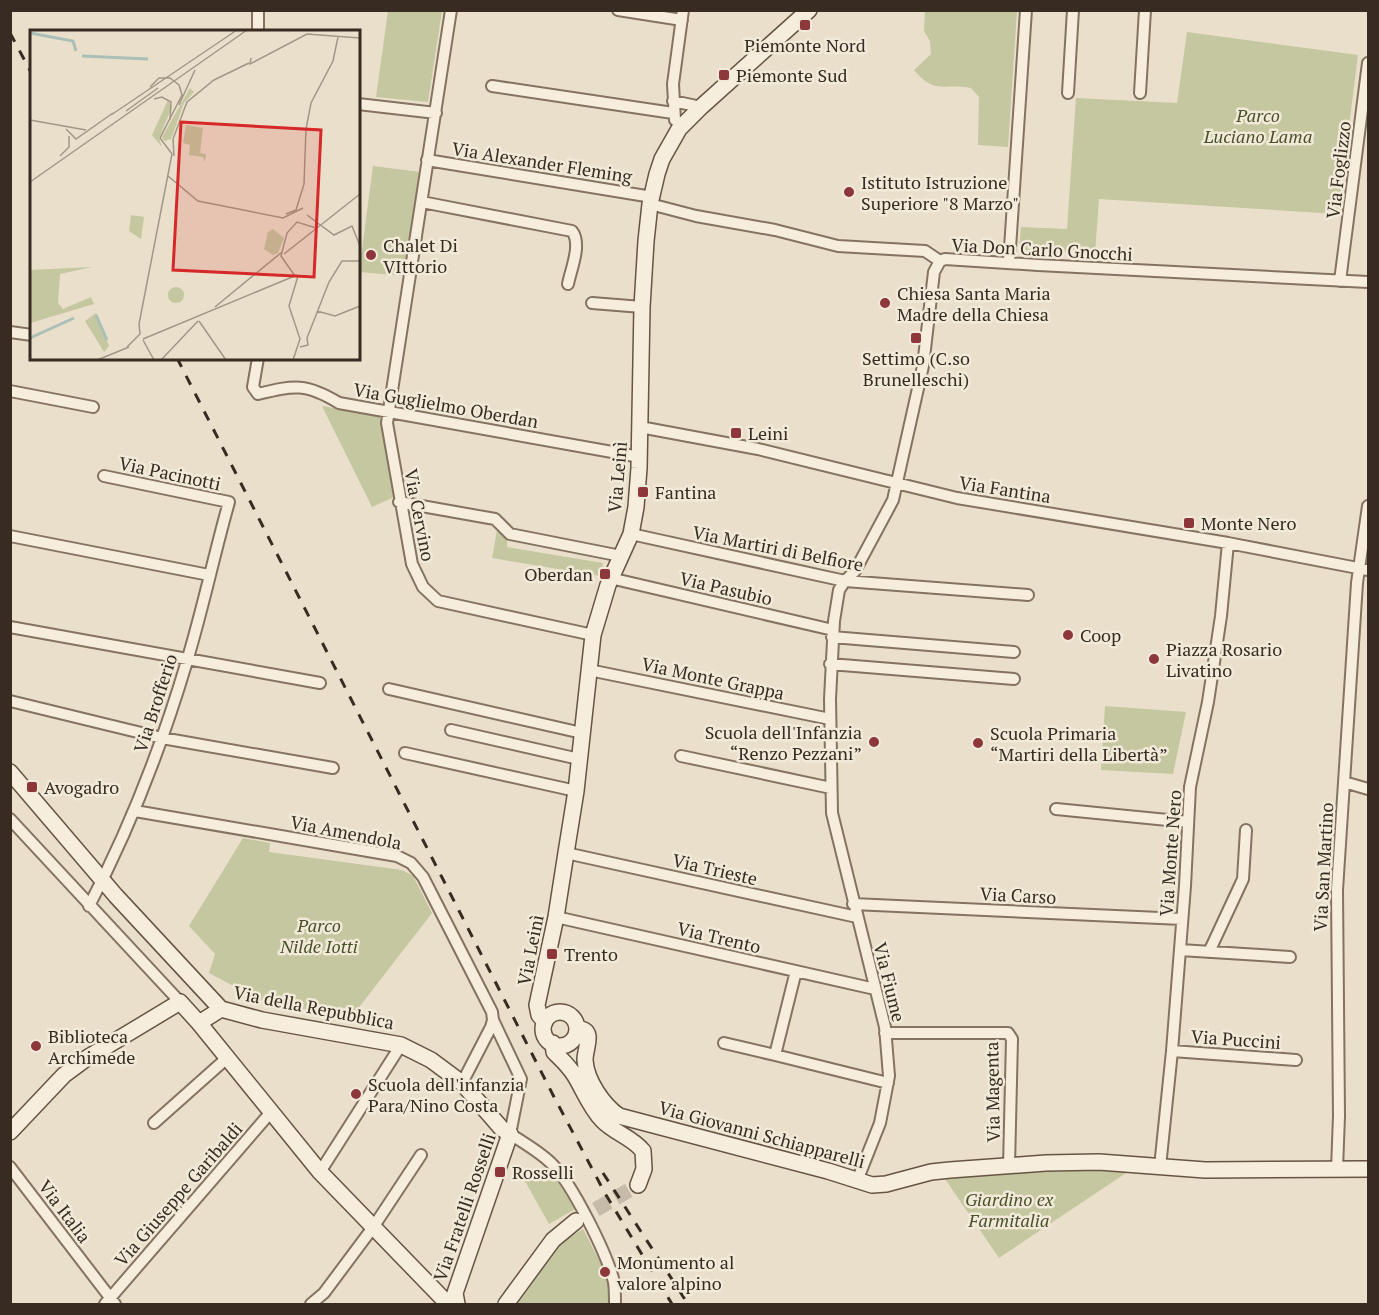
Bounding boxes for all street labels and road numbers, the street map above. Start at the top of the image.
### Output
street label: Via Foglizzo [1320,120,1356,220]
street label: Via Alexander Fleming [450,136,634,188]
street label: Via Don Carlo Gnocchi [951,232,1133,266]
street label: Via Guglielmo Oberdan [352,377,541,433]
street label: Via Leinì [602,440,632,514]
street label: Via Pacinotti [117,450,223,496]
street label: Via Cervino [399,467,441,563]
street label: Via Fantina [957,470,1053,508]
street label: Via Martiri di Belfiore [690,520,866,576]
street label: Via Pasubio [677,566,775,610]
street label: Via Brofferio [128,651,182,755]
street label: Via Monte Grappa [639,651,787,705]
street label: Via Monte Nero [1154,789,1186,917]
street label: Via San Martino [1308,802,1338,932]
street label: Via Amendola [288,809,404,855]
street label: Via Trieste [670,848,760,890]
street label: Via Carso [979,881,1057,909]
street label: Via Leinì [511,913,549,987]
street label: Via Trento [675,916,763,958]
street label: Via Fiume [869,940,911,1024]
street label: Via della Repubblica [232,980,396,1034]
street label: Via Puccini [1190,1024,1282,1054]
street label: Via Magenta [979,1041,1005,1143]
street label: Via Giovanni Schiapparelli [656,1095,868,1173]
street label: Via Giuseppe Garibaldi [109,1117,247,1271]
street label: Via Fratelli Rosselli [427,1130,501,1284]
street label: Via Italia [33,1175,97,1247]

